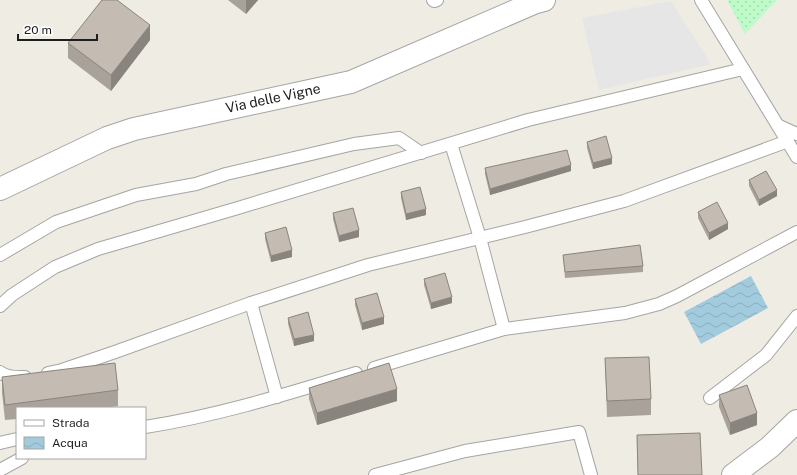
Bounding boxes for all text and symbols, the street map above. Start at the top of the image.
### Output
scale bar [18,16,97,42]
text: 20 m [24,23,52,37]
street label: Via delle Vigne [224,80,322,116]
legend [16,407,146,459]
text: Strada [52,416,89,430]
text: Acqua [52,436,88,450]

